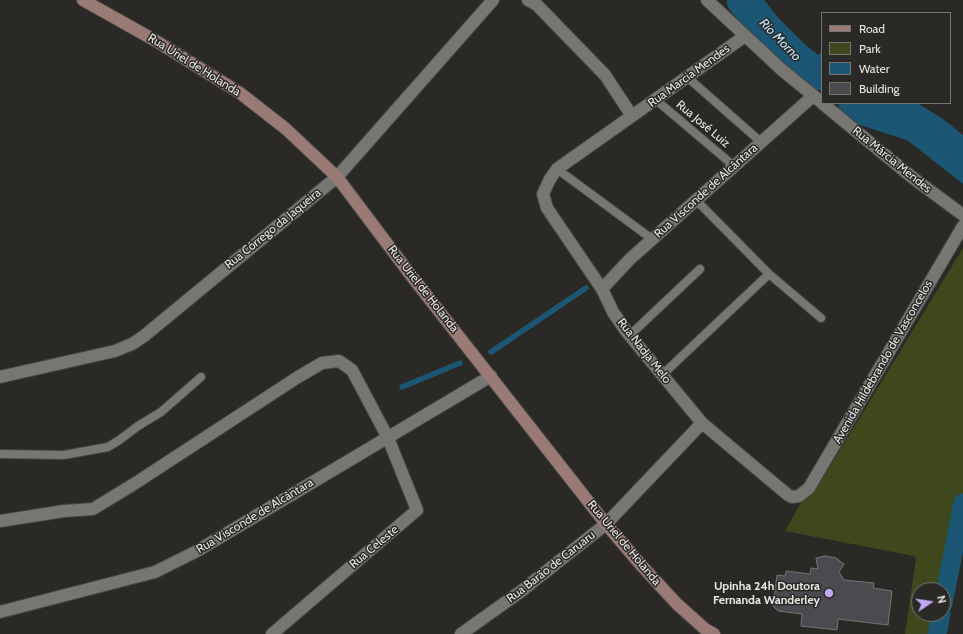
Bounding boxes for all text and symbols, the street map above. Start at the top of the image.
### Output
legend [821,12,951,104]
water label: Rio Morno [756,16,804,64]
text: Road [859,21,885,36]
street label: Rua Uriel de Holanda [145,31,243,99]
street label: Rua Marcia Mendes [645,41,733,111]
text: Park [859,41,881,56]
text: Water [859,61,889,76]
text: Building [859,81,900,96]
street label: Rua José Luiz [673,97,733,151]
street label: Rua Márcia Mendes [850,124,934,196]
street label: Rua Visconde de Alcântara [651,141,761,241]
street label: Rua Córrego da Jaqueira [222,186,324,272]
street label: Rua Uriel de Holanda [385,243,461,335]
street label: Avenida Hildebrando de Vasconcelos [830,278,936,446]
street label: Rua Nadja Melo [614,316,674,386]
street label: Rua Visconde de Alcântara [194,475,316,557]
street label: Rua Uriel de Holanda [584,498,664,588]
street label: Rua Celeste [347,522,401,572]
street label: Rua Barão de Caruaru [504,528,598,606]
place label: Upinha 24h Doutora Fernanda Wanderley [713,579,820,607]
north arrow [911,582,951,622]
marker: Upinha 24h Doutora Fernanda Wanderley [823,587,835,599]
text: N [934,594,949,605]

